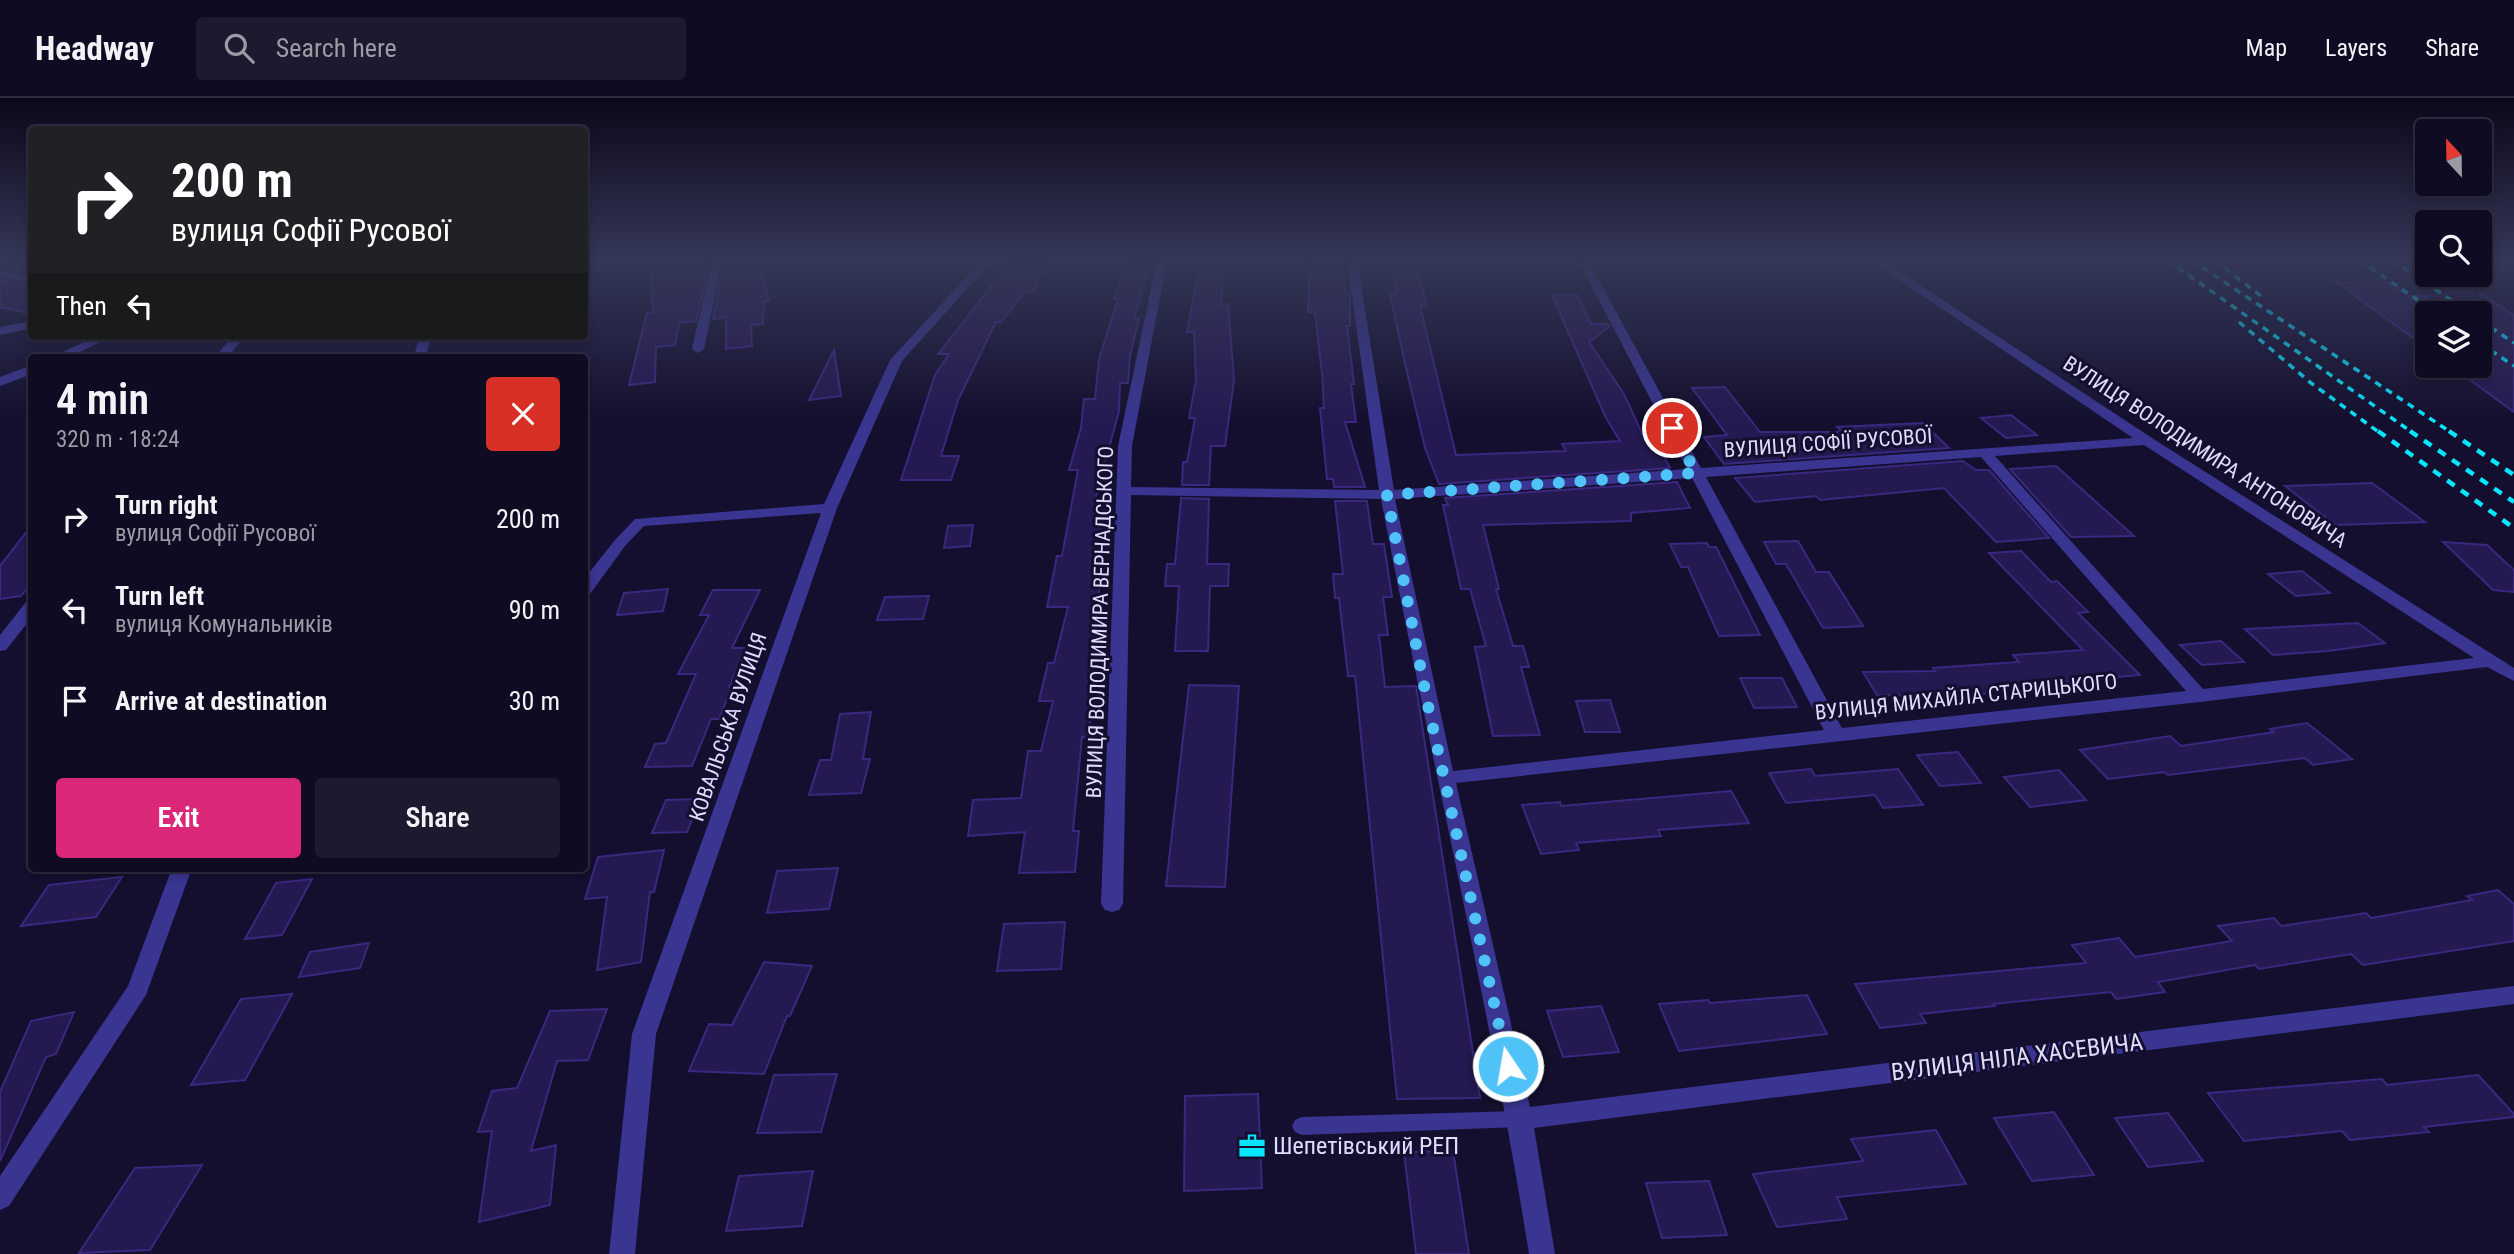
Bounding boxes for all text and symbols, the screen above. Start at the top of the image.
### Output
search box [196,17,686,80]
text: Headway [35,29,154,68]
icon: search [220,29,258,67]
text: Search here [276,33,397,63]
text: Map [2246,34,2287,62]
text: Layers [2325,34,2387,62]
text: Share [2425,34,2479,62]
north arrow [2415,119,2492,196]
map controls [2415,119,2492,378]
text: 200 m [171,152,293,209]
icon: right [56,154,147,245]
button: search [2415,210,2492,287]
text: вулиця Софії Русової [171,211,450,249]
icon: left [121,287,159,325]
text: Then [56,291,107,321]
button: layers [2415,301,2492,378]
street label: ВУЛИЦЯ ВОЛОДИМИРА АНТОНОВИЧА [2059,351,2351,553]
text: 4 min [56,375,149,424]
button: close [486,377,560,451]
pin [1642,398,1702,458]
icon: arrive [1653,409,1691,447]
street label: ВУЛИЦЯ СОФІЇ РУСОВОЇ [1723,424,1934,462]
text: 320 m · 18:24 [56,426,180,453]
street label: ВУЛИЦЯ ВОЛОДИМИРА ВЕРНАДСЬКОГО [1082,445,1118,799]
text: Turn right [115,490,217,520]
icon: right [56,500,94,538]
text: 200 m [496,504,560,534]
text: вулиця Софії Русової [115,520,316,547]
text: Turn left [115,581,204,611]
icon: left [56,591,94,629]
text: 90 m [509,595,560,625]
text: вулиця Комунальників [115,611,333,638]
street label: КОВАЛЬСЬКА ВУЛИЦЯ [684,629,772,825]
street label: ВУЛИЦЯ МИХАЙЛА СТАРИЦЬКОГО [1814,669,2118,725]
icon: arrive [56,682,94,720]
text: Arrive at destination [115,686,327,716]
text: 30 m [509,686,560,716]
button: Exit [56,778,301,858]
button: Share [315,778,560,858]
street label: ВУЛИЦЯ НІЛА ХАСЕВИЧА [1889,1028,2145,1086]
position arrow [1471,1029,1545,1103]
office icon: Шепетівський РЕП [1237,1131,1267,1161]
place label: Шепетівський РЕП [1273,1132,1459,1160]

